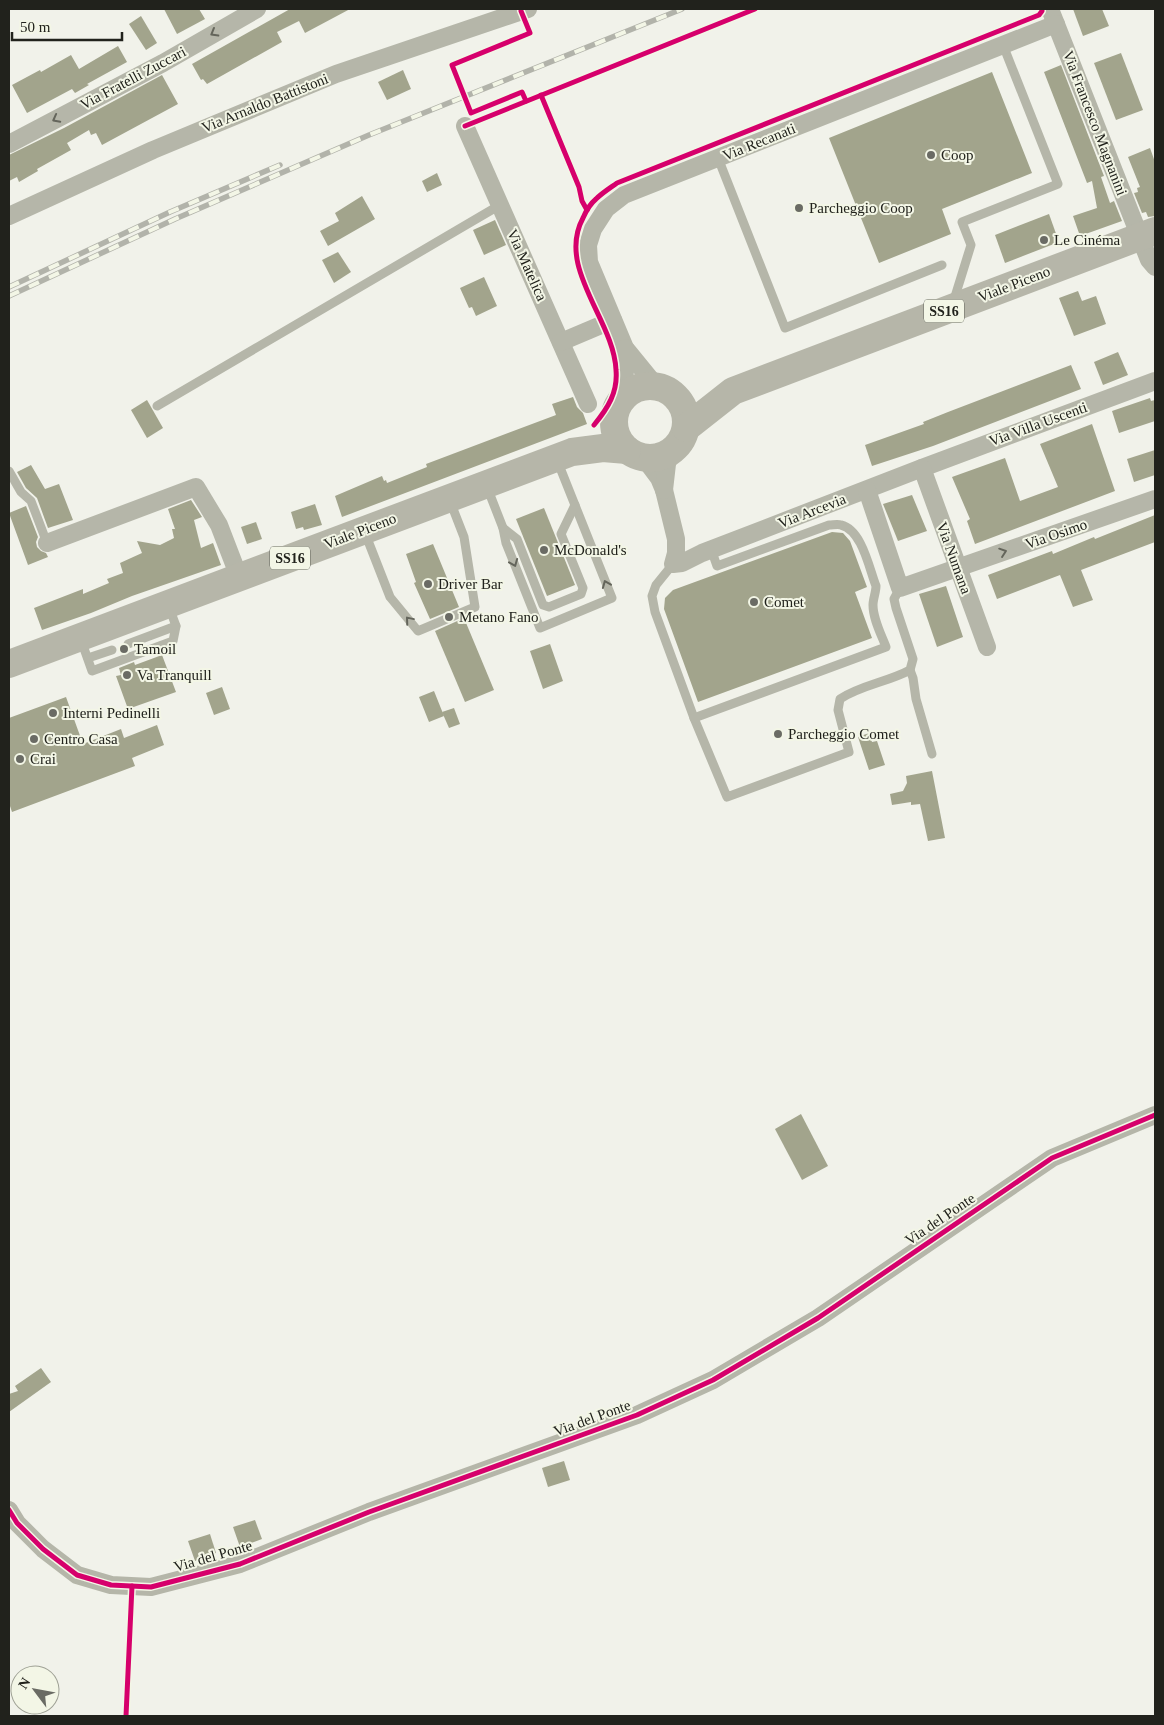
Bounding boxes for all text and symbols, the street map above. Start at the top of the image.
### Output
scale bar [12,10,122,42]
text: 50 m [20,19,51,35]
one-way arrow [211,27,220,37]
street label: Via Fratelli Zuccari [77,43,189,113]
street label: Via Francesco Magnanini [1060,48,1130,198]
street label: Via Arnaldo Battistoni [199,70,331,136]
one-way arrow [52,113,61,123]
street label: Via Recanati [720,120,798,164]
place label: Coop [941,147,974,163]
marker: Coop [925,149,937,161]
place label: Parcheggio Coop [809,200,913,216]
marker: Parcheggio Coop [793,202,805,214]
street label: Via Matelica [504,227,550,304]
place label: Le Cinéma [1054,232,1121,248]
marker: Le Cinéma [1038,234,1050,246]
street label: Viale Piceno [976,263,1052,305]
road number: SS16 [924,300,964,322]
street label: Via Villa Uscenti [987,399,1089,449]
street label: Via Arcevia [776,491,848,531]
street label: Viale Piceno [322,510,398,552]
street label: Via Osimo [1023,516,1089,552]
street label: Via Numana [934,520,975,596]
place label: McDonald's [554,542,627,558]
marker: McDonald's [538,544,550,556]
road number: SS16 [270,546,310,570]
one-way arrow [999,548,1007,558]
one-way arrow [507,558,518,567]
place label: Driver Bar [438,576,503,592]
marker: Driver Bar [422,578,434,590]
one-way arrow [602,580,612,589]
place label: Comet [764,594,805,610]
marker: Comet [748,596,760,608]
place label: Metano Fano [459,609,539,625]
marker: Metano Fano [443,611,455,623]
one-way arrow [406,617,415,626]
place label: Tamoil [134,641,176,657]
marker: Tamoil [118,643,130,655]
place label: Va Tranquill [137,667,212,683]
marker: Va Tranquill [121,669,133,681]
place label: Interni Pedinelli [63,705,160,721]
marker: Interni Pedinelli [47,707,59,719]
place label: Parcheggio Comet [788,726,900,742]
marker: Parcheggio Comet [772,728,784,740]
place label: Centro Casa [44,731,118,747]
marker: Centro Casa [28,733,40,745]
place label: Crai [30,751,56,767]
marker: Crai [14,753,26,765]
street label: Via del Ponte [902,1190,978,1248]
street label: Via del Ponte [551,1397,633,1439]
street label: Via del Ponte [172,1537,254,1575]
north arrow [10,1665,60,1715]
text: N [15,1675,33,1692]

